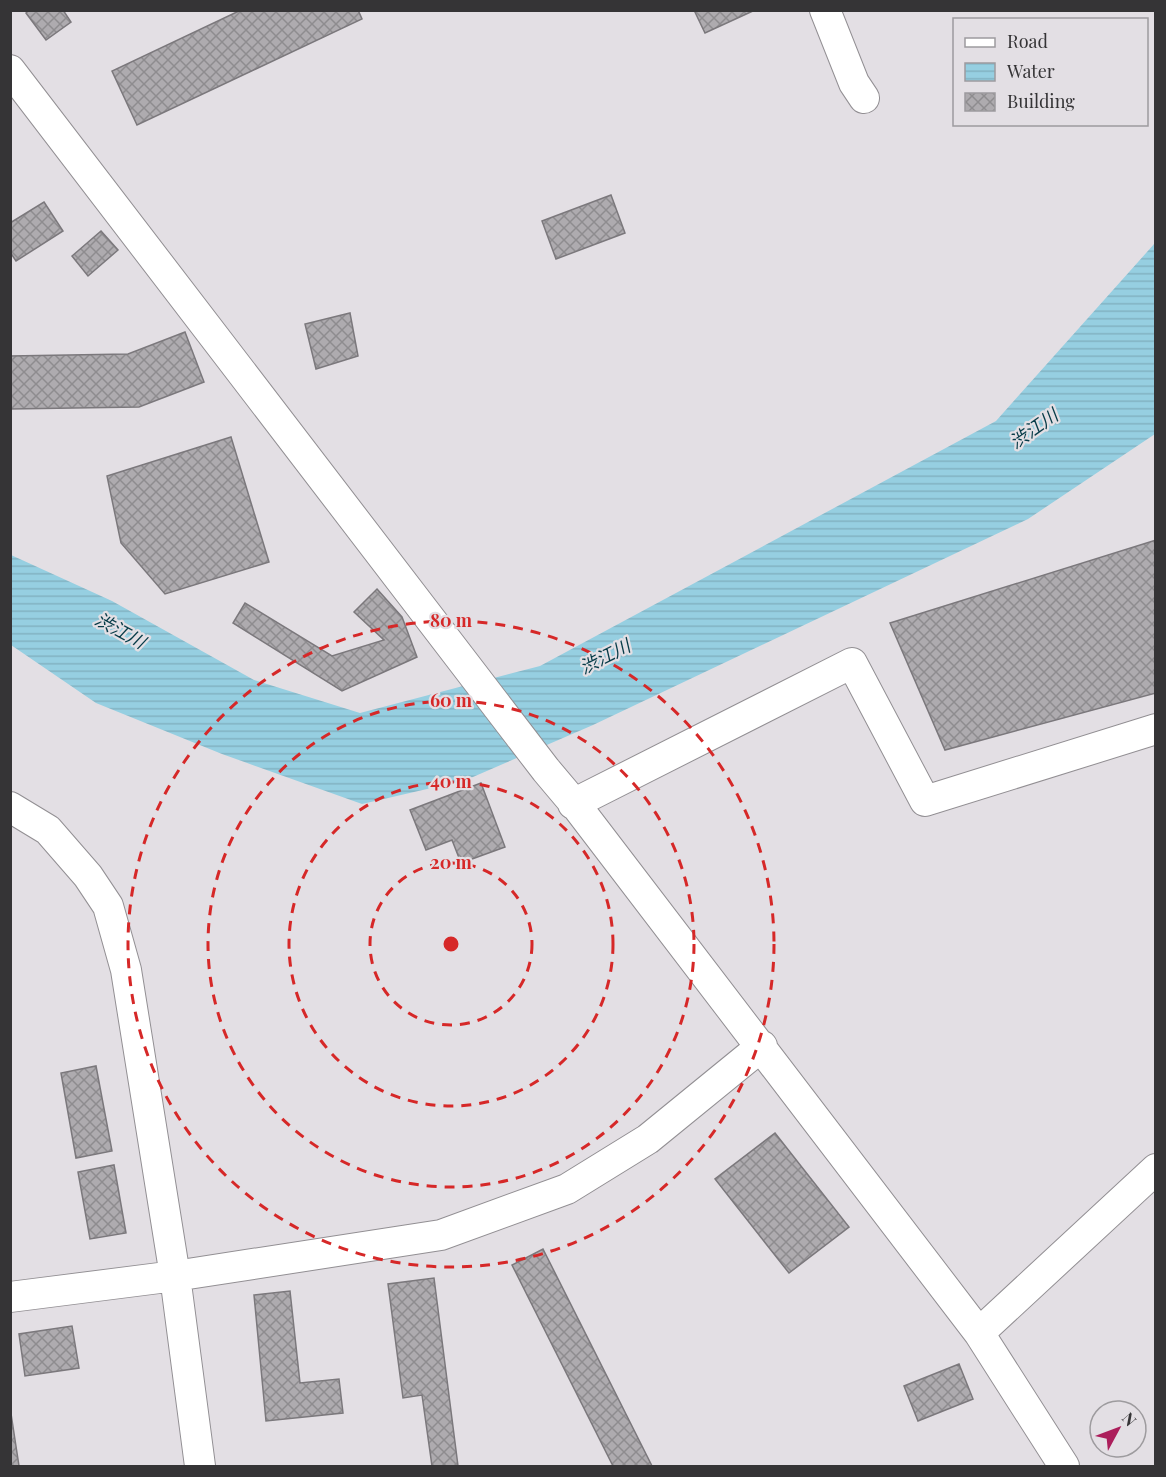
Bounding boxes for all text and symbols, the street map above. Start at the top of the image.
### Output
legend [953,18,1148,126]
text: Road [1007,29,1048,53]
text: Water [1006,59,1055,83]
text: Building [1007,89,1075,113]
water label: 渋江川 [1004,402,1064,453]
water label: 渋江川 [91,607,152,655]
text: 80 m [430,608,473,632]
water label: 渋江川 [575,632,636,679]
text: 60 m [430,688,473,712]
text: 40 m [430,769,473,793]
text: 20 m [430,850,472,874]
centre of rings [441,934,461,954]
north arrow [1088,1399,1148,1459]
text: N [1118,1408,1142,1430]

